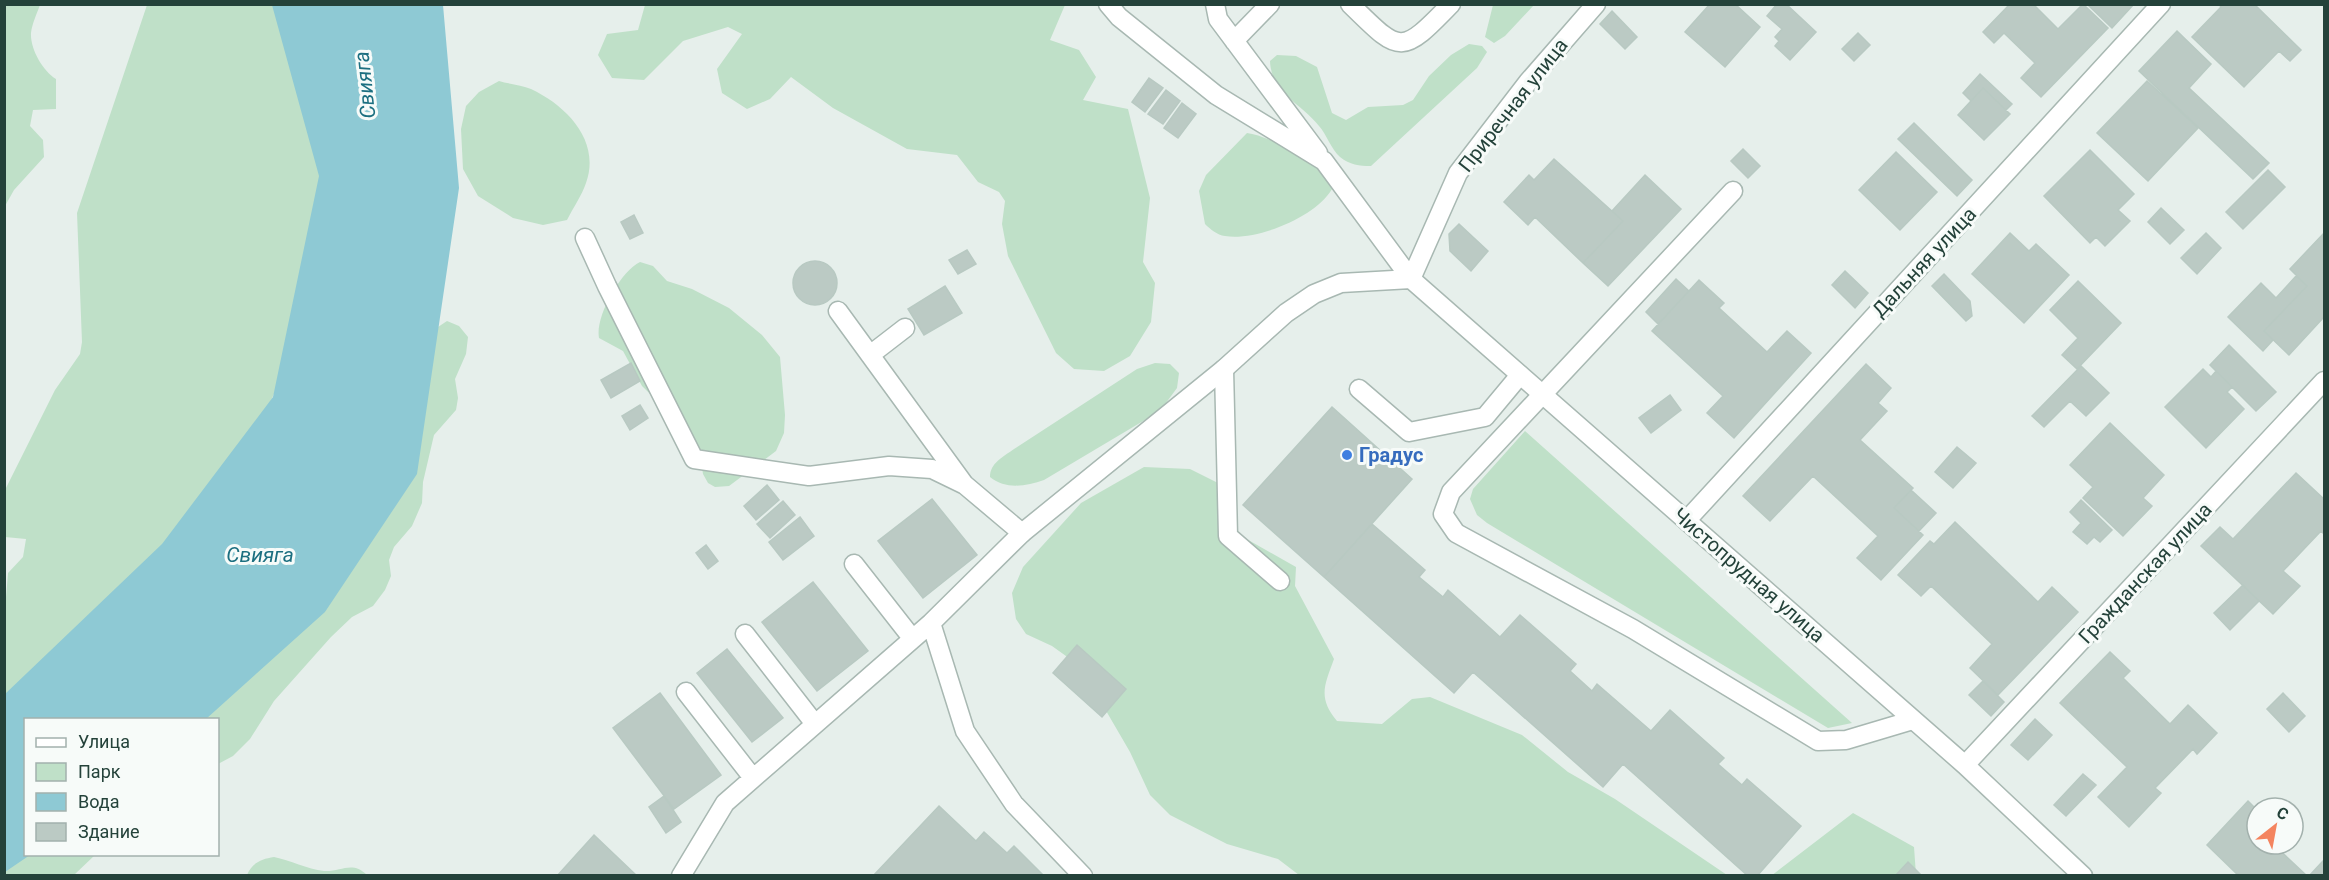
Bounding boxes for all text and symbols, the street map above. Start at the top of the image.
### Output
street label: Приречная улица [1453,33,1573,177]
water label: Свияга [350,50,380,120]
street label: Дальняя улица [1867,202,1981,322]
place label: Градус [1359,443,1423,467]
marker: Градус [1340,448,1354,462]
street label: Гражданская улица [2073,498,2217,648]
street label: Чистопрудная улица [1668,503,1830,647]
water label: Свияга [226,543,294,567]
legend [24,718,219,856]
text: Улица [78,731,130,752]
text: Парк [78,761,121,782]
text: Вода [78,791,120,812]
north arrow [2245,796,2305,856]
text: С [2273,803,2292,824]
text: Здание [78,821,140,842]

